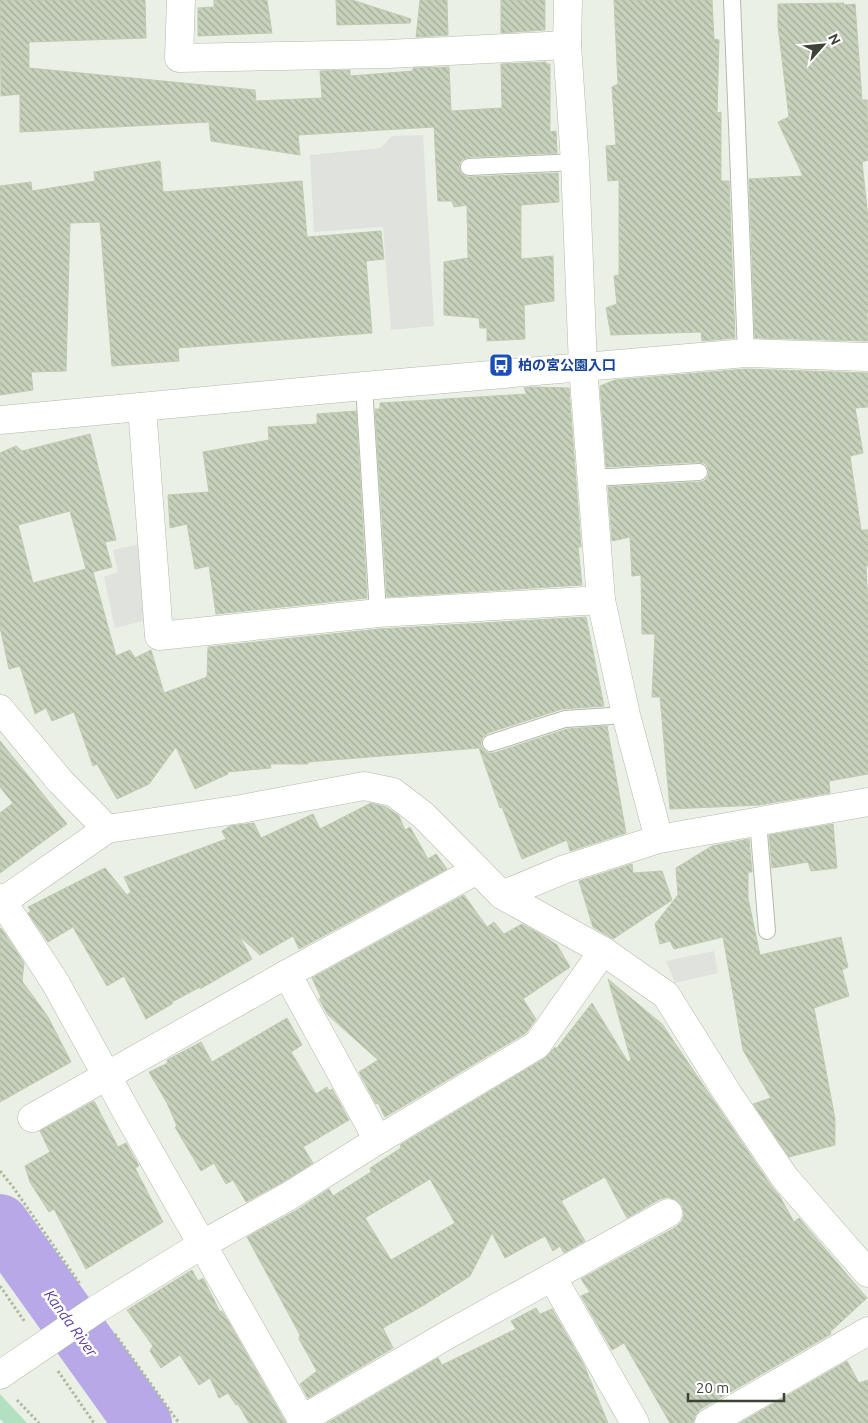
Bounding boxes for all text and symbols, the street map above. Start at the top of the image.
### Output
north arrow [798,20,848,70]
text: N [825,31,844,47]
bus stop icon: 柏の宮公園入口 [488,352,514,378]
place label: 柏の宮公園入口 [518,357,616,373]
water label: Kanda River [41,1286,102,1361]
scale bar [688,1370,784,1402]
text: 20 m [696,1379,729,1396]

